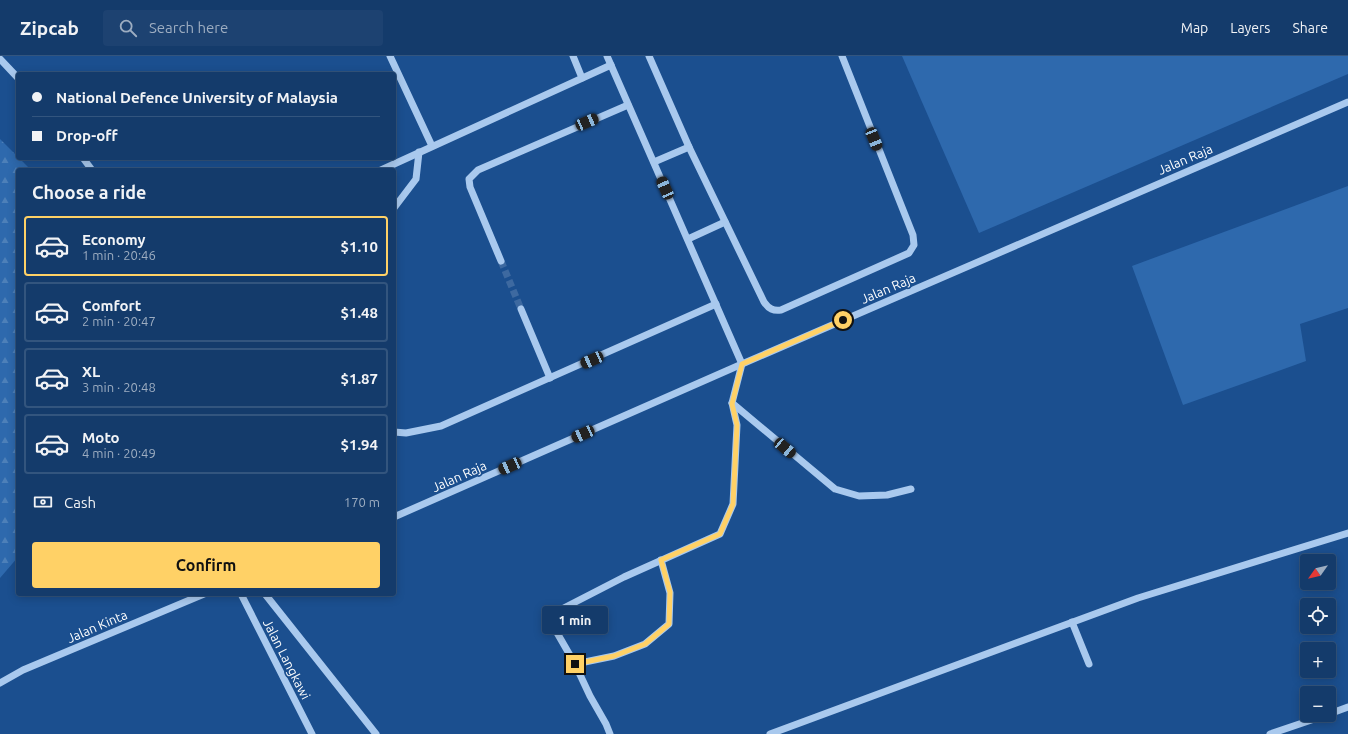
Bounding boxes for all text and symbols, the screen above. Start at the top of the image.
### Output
search box [103,10,383,46]
text: Zipcab [20,17,79,39]
icon: search [117,17,139,39]
text: Search here [149,19,228,36]
text: Map [1181,20,1208,36]
text: Layers [1230,20,1270,36]
text: Share [1292,20,1328,36]
text: National Defence University of Malaysia [56,89,338,106]
car [574,112,600,132]
car [864,126,884,152]
text: Drop-off [56,127,118,144]
street label: Jalan Raja [1155,141,1215,177]
car [655,175,675,201]
text: Choose a ride [32,182,146,202]
icon: car [34,228,70,264]
text: Economy [82,231,146,248]
text: $1.10 [340,238,378,255]
text: 1 min · 20:46 [82,248,156,262]
street label: Jalan Raja [858,270,918,306]
icon: car [34,294,70,330]
text: Comfort [82,297,141,314]
text: $1.48 [340,304,378,321]
route start [834,311,852,329]
text: 2 min · 20:47 [82,314,156,328]
car [579,350,605,370]
icon: car [34,360,70,396]
text: XL [82,363,100,380]
text: $1.87 [340,370,378,387]
text: 3 min · 20:48 [82,380,156,394]
car [570,424,596,444]
icon: car [34,426,70,462]
text: Moto [82,429,120,446]
text: $1.94 [340,436,378,453]
car [772,436,798,460]
text: 4 min · 20:49 [82,446,156,460]
car [497,456,523,476]
street label: Jalan Raja [430,458,488,494]
icon: cash [32,491,54,513]
text: Cash [64,494,96,511]
text: 170 m [344,495,380,509]
button: Confirm [32,542,380,588]
north arrow [1300,554,1336,590]
map controls [1300,554,1336,722]
button: locate [1300,598,1336,634]
callout: 1 min [542,606,608,634]
street label: Jalan Kinta [65,607,129,645]
text: 1 min [559,613,591,627]
street label: Jalan Langkawi [261,616,313,702]
button: + [1300,642,1336,678]
route end [566,655,584,673]
button: − [1300,686,1336,722]

